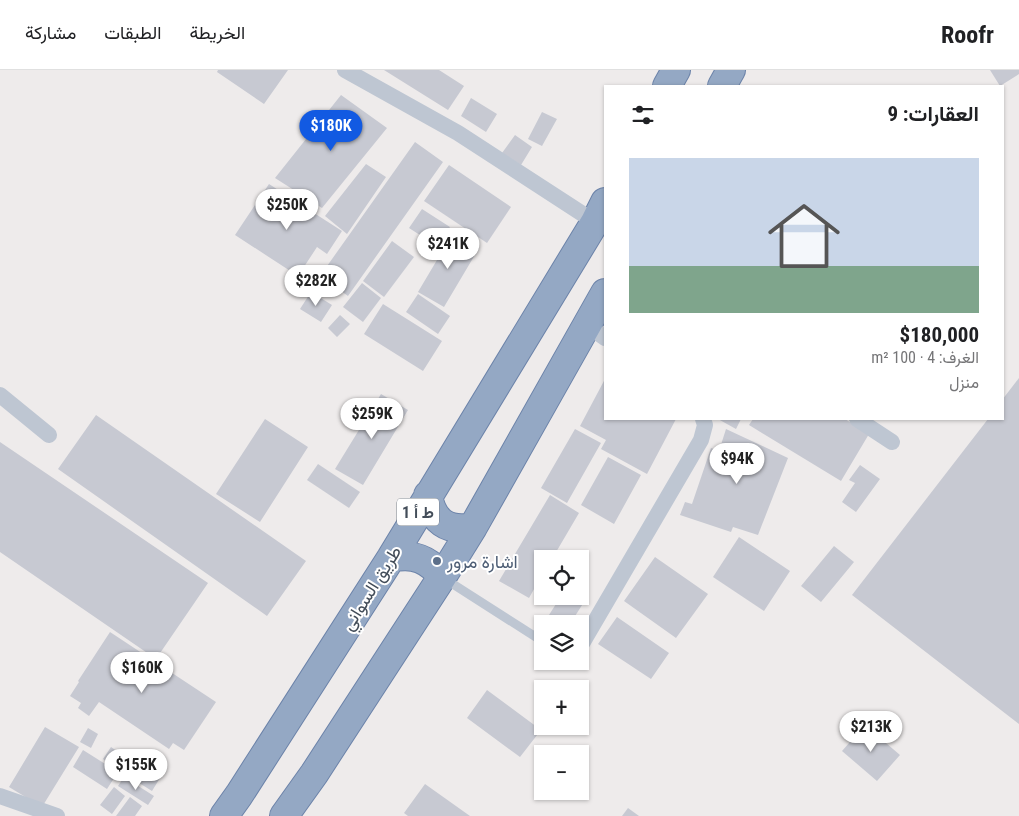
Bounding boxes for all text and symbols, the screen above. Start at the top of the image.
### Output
text: Roofr [941,21,994,49]
text: مشاركة [25,22,76,43]
text: الطبقات [104,22,161,43]
text: الخريطة [189,22,245,43]
icon: filters [629,101,657,129]
text: العقارات: 9 [887,102,979,126]
pin: $180K [296,109,366,152]
text: $180K [310,116,352,135]
pin: $250K [252,189,322,231]
icon: home [759,191,849,281]
text: $250K [266,195,308,214]
pin: $241K [413,228,483,270]
text: $241K [427,234,469,253]
pin: $282K [281,264,351,307]
text: $282K [295,271,337,290]
text: $180,000 [900,323,979,347]
text: الغرف: 4 · 100 m² [871,348,979,367]
text: منزل [949,373,979,392]
pin: $259K [337,398,407,440]
text: $259K [351,404,393,423]
pin: $94K [707,442,767,485]
text: $94K [720,449,754,468]
road number: ط أ 1 [397,498,439,526]
street label: طريق السواني [337,542,410,637]
map controls [534,550,589,800]
button: locate [534,550,589,605]
place label: اشارة مرور [446,551,518,573]
marker: اشارة مرور [431,555,443,567]
button: layers [534,615,589,670]
pin: $160K [107,652,177,694]
text: $160K [121,658,163,677]
button: + [534,680,589,735]
pin: $213K [836,710,906,753]
text: $213K [850,717,892,736]
button: − [534,745,589,800]
pin: $155K [101,748,171,791]
text: $155K [115,755,157,774]

